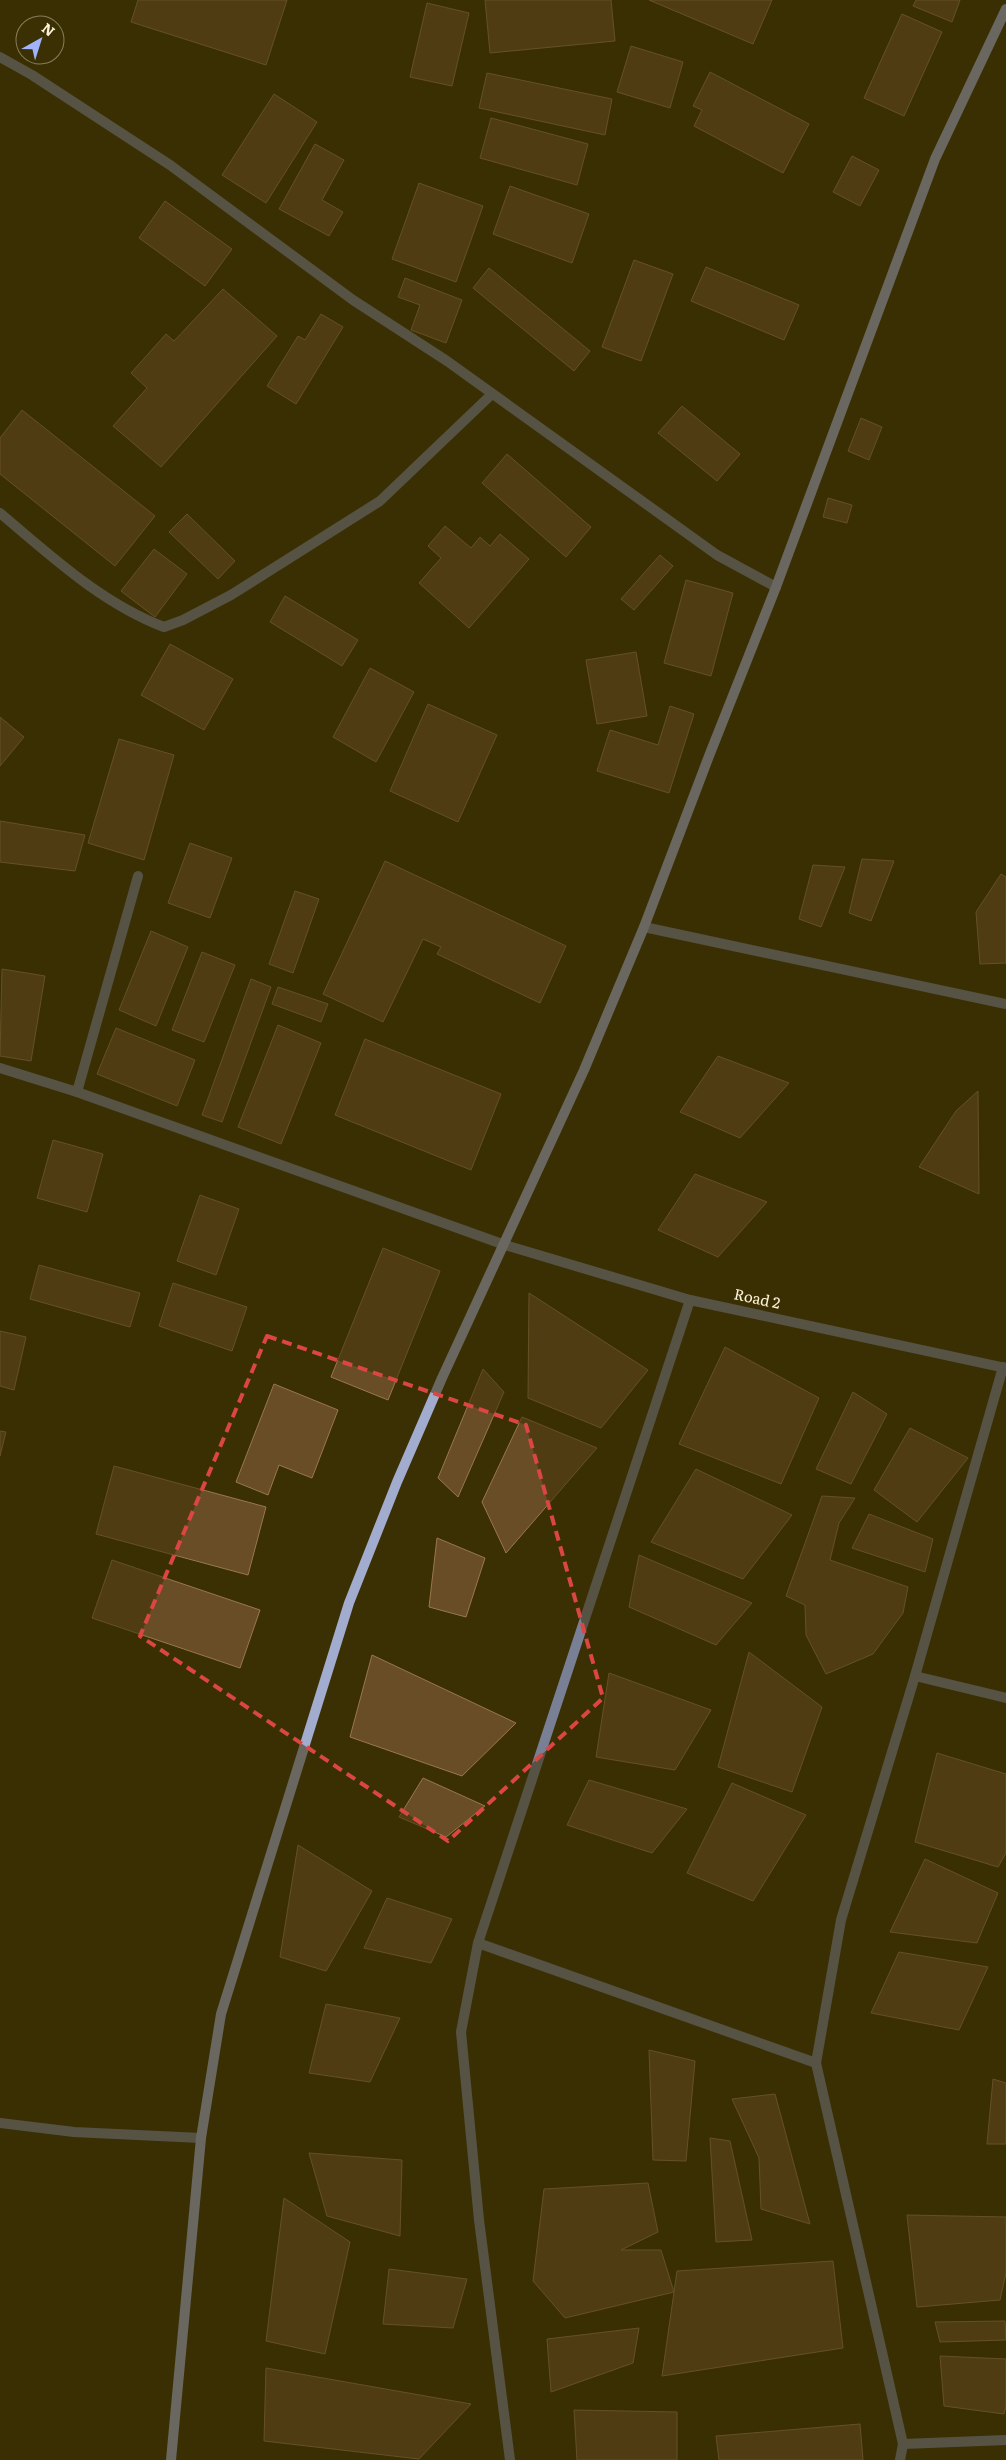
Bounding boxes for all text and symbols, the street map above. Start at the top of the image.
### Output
north arrow [15,15,65,65]
text: N [38,18,60,41]
street label: Road 2 [732,1281,783,1314]

